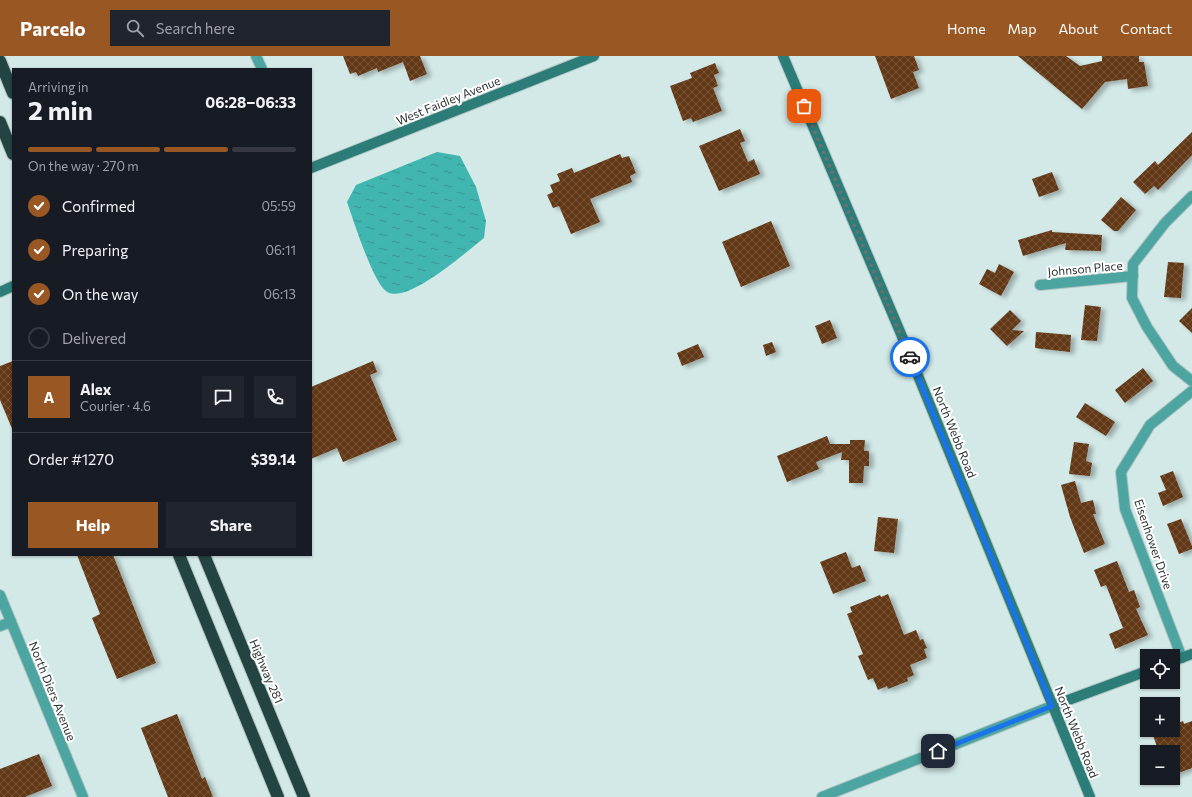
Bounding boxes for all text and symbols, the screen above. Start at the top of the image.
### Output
search box [110,10,390,46]
text: Parcelo [20,17,86,40]
icon: search [124,17,146,39]
text: Search here [156,19,235,37]
text: Home [947,20,986,37]
text: Map [1008,20,1036,37]
text: About [1058,20,1098,37]
text: Contact [1120,20,1172,37]
street label: West Faidley Avenue [394,73,502,127]
text: Arriving in [28,79,88,95]
pin [787,89,821,123]
text: 06:28–06:33 [205,93,296,111]
text: 2 min [28,94,93,125]
icon: bag [793,95,815,117]
text: On the way · 270 m [28,158,139,174]
icon: check [28,195,50,217]
text: Confirmed [62,197,135,215]
text: 05:59 [262,198,296,214]
icon: check [28,239,50,261]
text: Preparing [62,241,128,259]
text: 06:11 [265,242,296,258]
street label: Johnson Place [1047,258,1123,279]
icon: check [28,283,50,305]
text: On the way [62,285,139,303]
text: 06:13 [264,286,296,302]
text: Delivered [62,329,126,347]
courier [890,337,930,377]
icon: car [899,346,921,368]
button: chat [202,376,244,418]
button: phone [254,376,296,418]
text: Alex [80,380,111,398]
street label: North Webb Road [930,384,980,480]
text: A [44,388,54,406]
text: Courier · 4.6 [80,398,151,414]
text: Order #1270 [28,450,114,468]
text: $39.14 [251,450,296,468]
street label: Eisenhower Drive [1132,497,1176,591]
button: Help [28,502,158,548]
button: Share [166,502,296,548]
street label: Highway 281 [247,637,287,705]
street label: North Diers Avenue [27,639,79,743]
map controls [1140,649,1180,785]
button: locate [1140,649,1180,689]
street label: North Webb Road [1052,684,1102,780]
button: + [1140,697,1180,737]
pin [921,734,955,768]
icon: home [927,740,949,762]
button: − [1140,745,1180,785]

